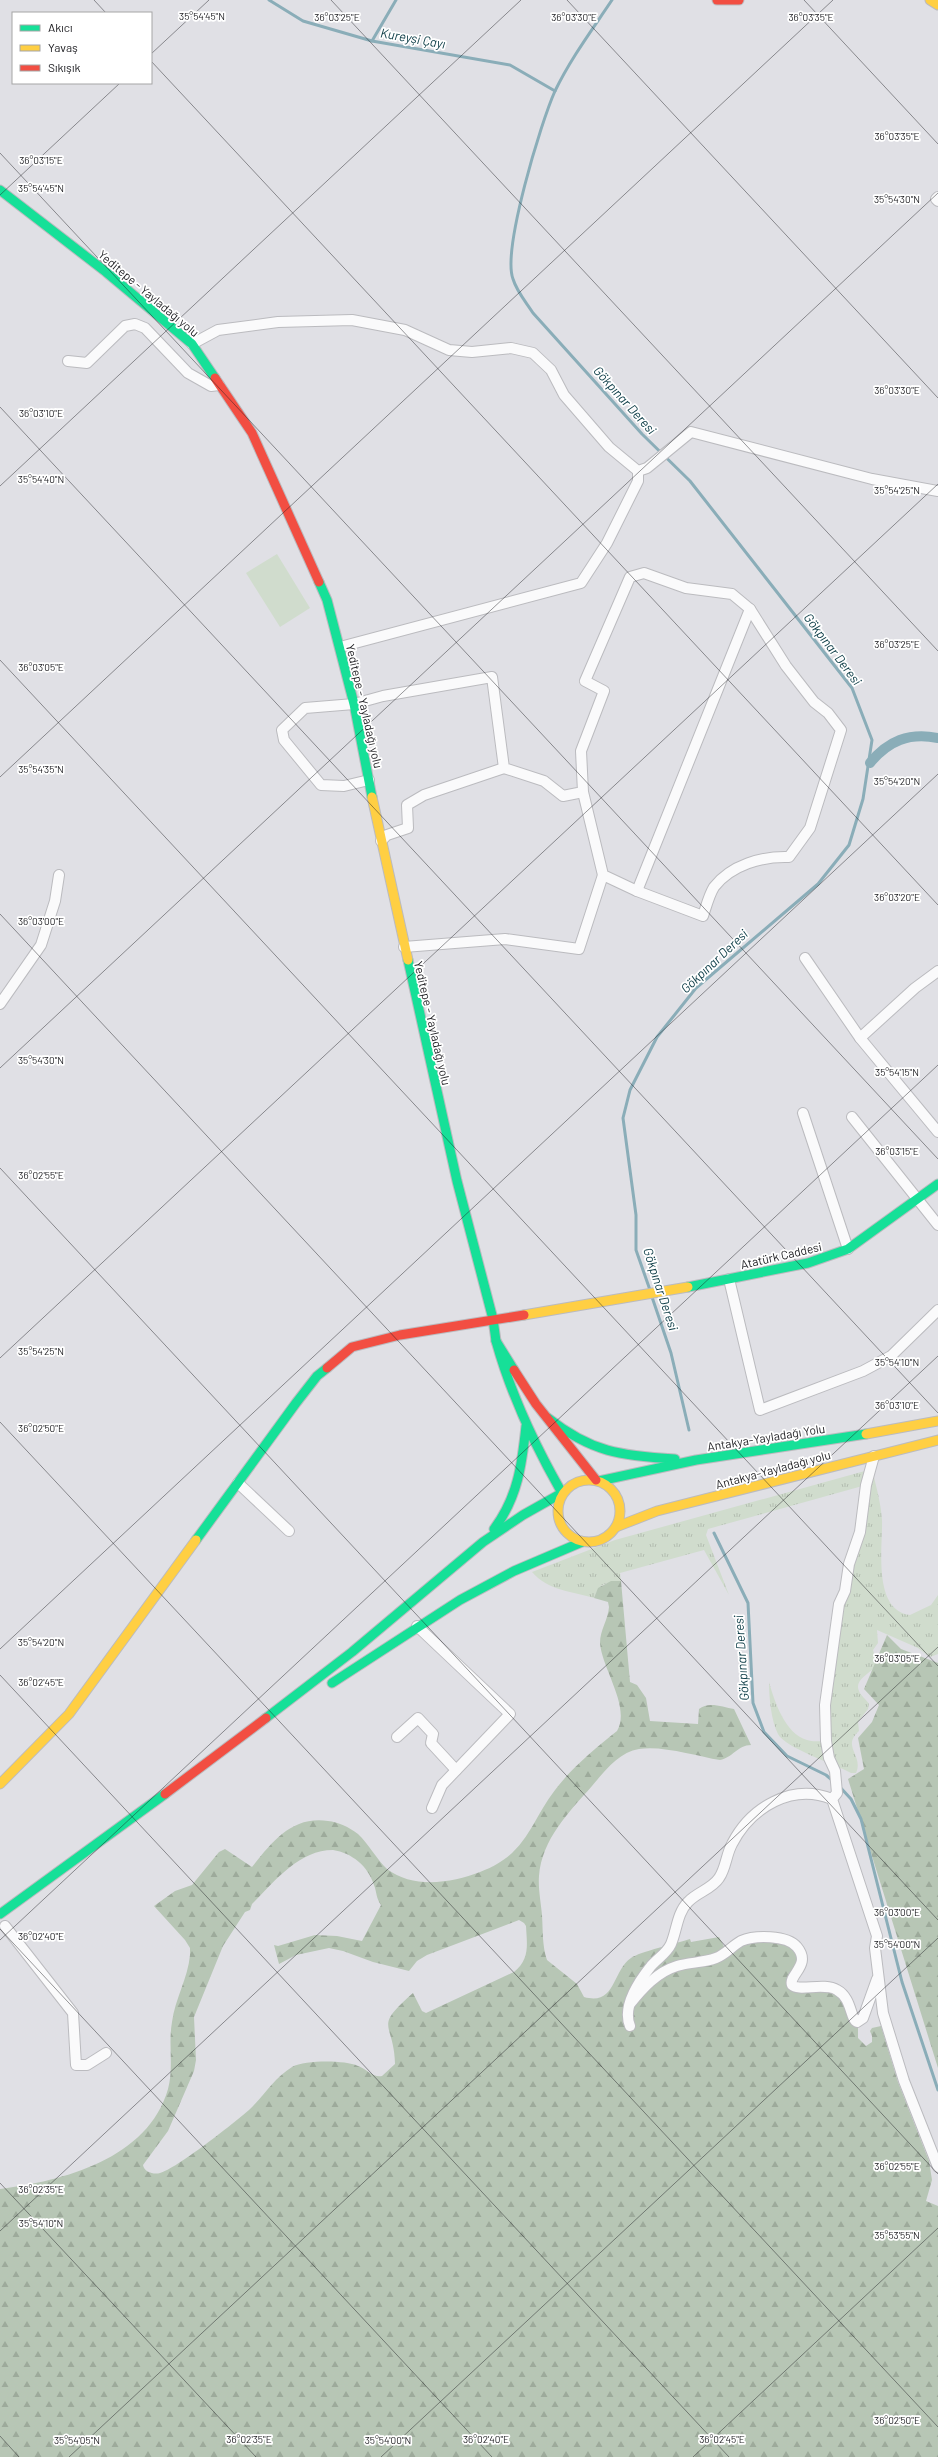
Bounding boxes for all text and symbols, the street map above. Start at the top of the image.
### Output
text: 35°54'45"N [179,10,225,22]
text: 36°03'25"E [314,11,360,23]
text: 36°03'30"E [551,11,597,23]
text: 36°03'35"E [788,11,834,23]
legend [12,12,152,84]
text: Akıcı [48,20,73,34]
water label: Kureyşi Çayı [379,24,447,52]
text: Yavaş [48,40,78,54]
text: Sıkışık [48,60,80,74]
text: 36°03'35"E [874,130,920,142]
text: 36°03'15"E [19,154,63,166]
text: 35°54'45"N [18,182,64,194]
text: 35°54'30"N [874,193,920,205]
street label: Yeditepe - Yayladağı yolu [96,247,202,339]
water label: Gökpınar Deresi [590,363,660,438]
text: 36°03'30"E [874,384,920,396]
text: 36°03'10"E [19,407,63,419]
text: 35°54'40"N [18,473,64,485]
text: 35°54'25"N [874,484,920,496]
water label: Gökpınar Deresi [801,610,866,689]
text: 36°03'25"E [874,638,920,650]
street label: Yeditepe - Yayladağı yolu [344,643,386,769]
text: 36°03'05"E [18,661,64,673]
text: 35°54'35"N [18,763,64,775]
text: 35°54'20"N [874,775,920,787]
text: 36°03'20"E [874,891,920,903]
text: 36°03'00"E [18,915,64,927]
water label: Gökpınar Deresi [677,925,752,996]
street label: Yeditepe - Yayladağı yolu [412,960,454,1086]
text: 35°54'30"N [18,1054,64,1066]
text: 35°54'15"N [875,1066,919,1078]
text: 36°03'15"E [875,1145,919,1157]
text: 36°02'55"E [18,1169,64,1181]
street label: Atatürk Caddesi [739,1239,823,1271]
water label: Gökpınar Deresi [640,1246,682,1333]
text: 35°54'25"N [18,1345,64,1357]
text: 35°54'10"N [875,1356,919,1368]
text: 36°03'10"E [875,1399,919,1411]
street label: Antakya-Yayladağı Yolu [706,1421,826,1453]
text: 36°02'50"E [18,1422,64,1434]
street label: Antakya-Yayladağı yolu [714,1447,832,1491]
water label: Gökpınar Deresi [730,1614,752,1702]
text: 35°54'20"N [18,1636,64,1648]
text: 36°03'05"E [874,1652,920,1664]
text: 36°02'45"E [18,1676,64,1688]
text: 36°03'00"E [874,1906,920,1918]
text: 36°02'40"E [18,1930,64,1942]
text: 35°54'00"N [874,1938,920,1950]
text: 36°02'55"E [874,2160,920,2172]
text: 36°02'35"E [18,2183,64,2195]
text: 35°54'10"N [19,2217,63,2229]
text: 35°53'55"N [874,2229,920,2241]
text: 36°02'50"E [874,2414,920,2426]
text: 36°02'35"E [226,2433,272,2445]
text: 36°02'40"E [463,2433,509,2445]
text: 36°02'45"E [699,2433,745,2445]
text: 35°54'05"N [54,2434,100,2446]
text: 35°54'00"N [365,2434,411,2446]

